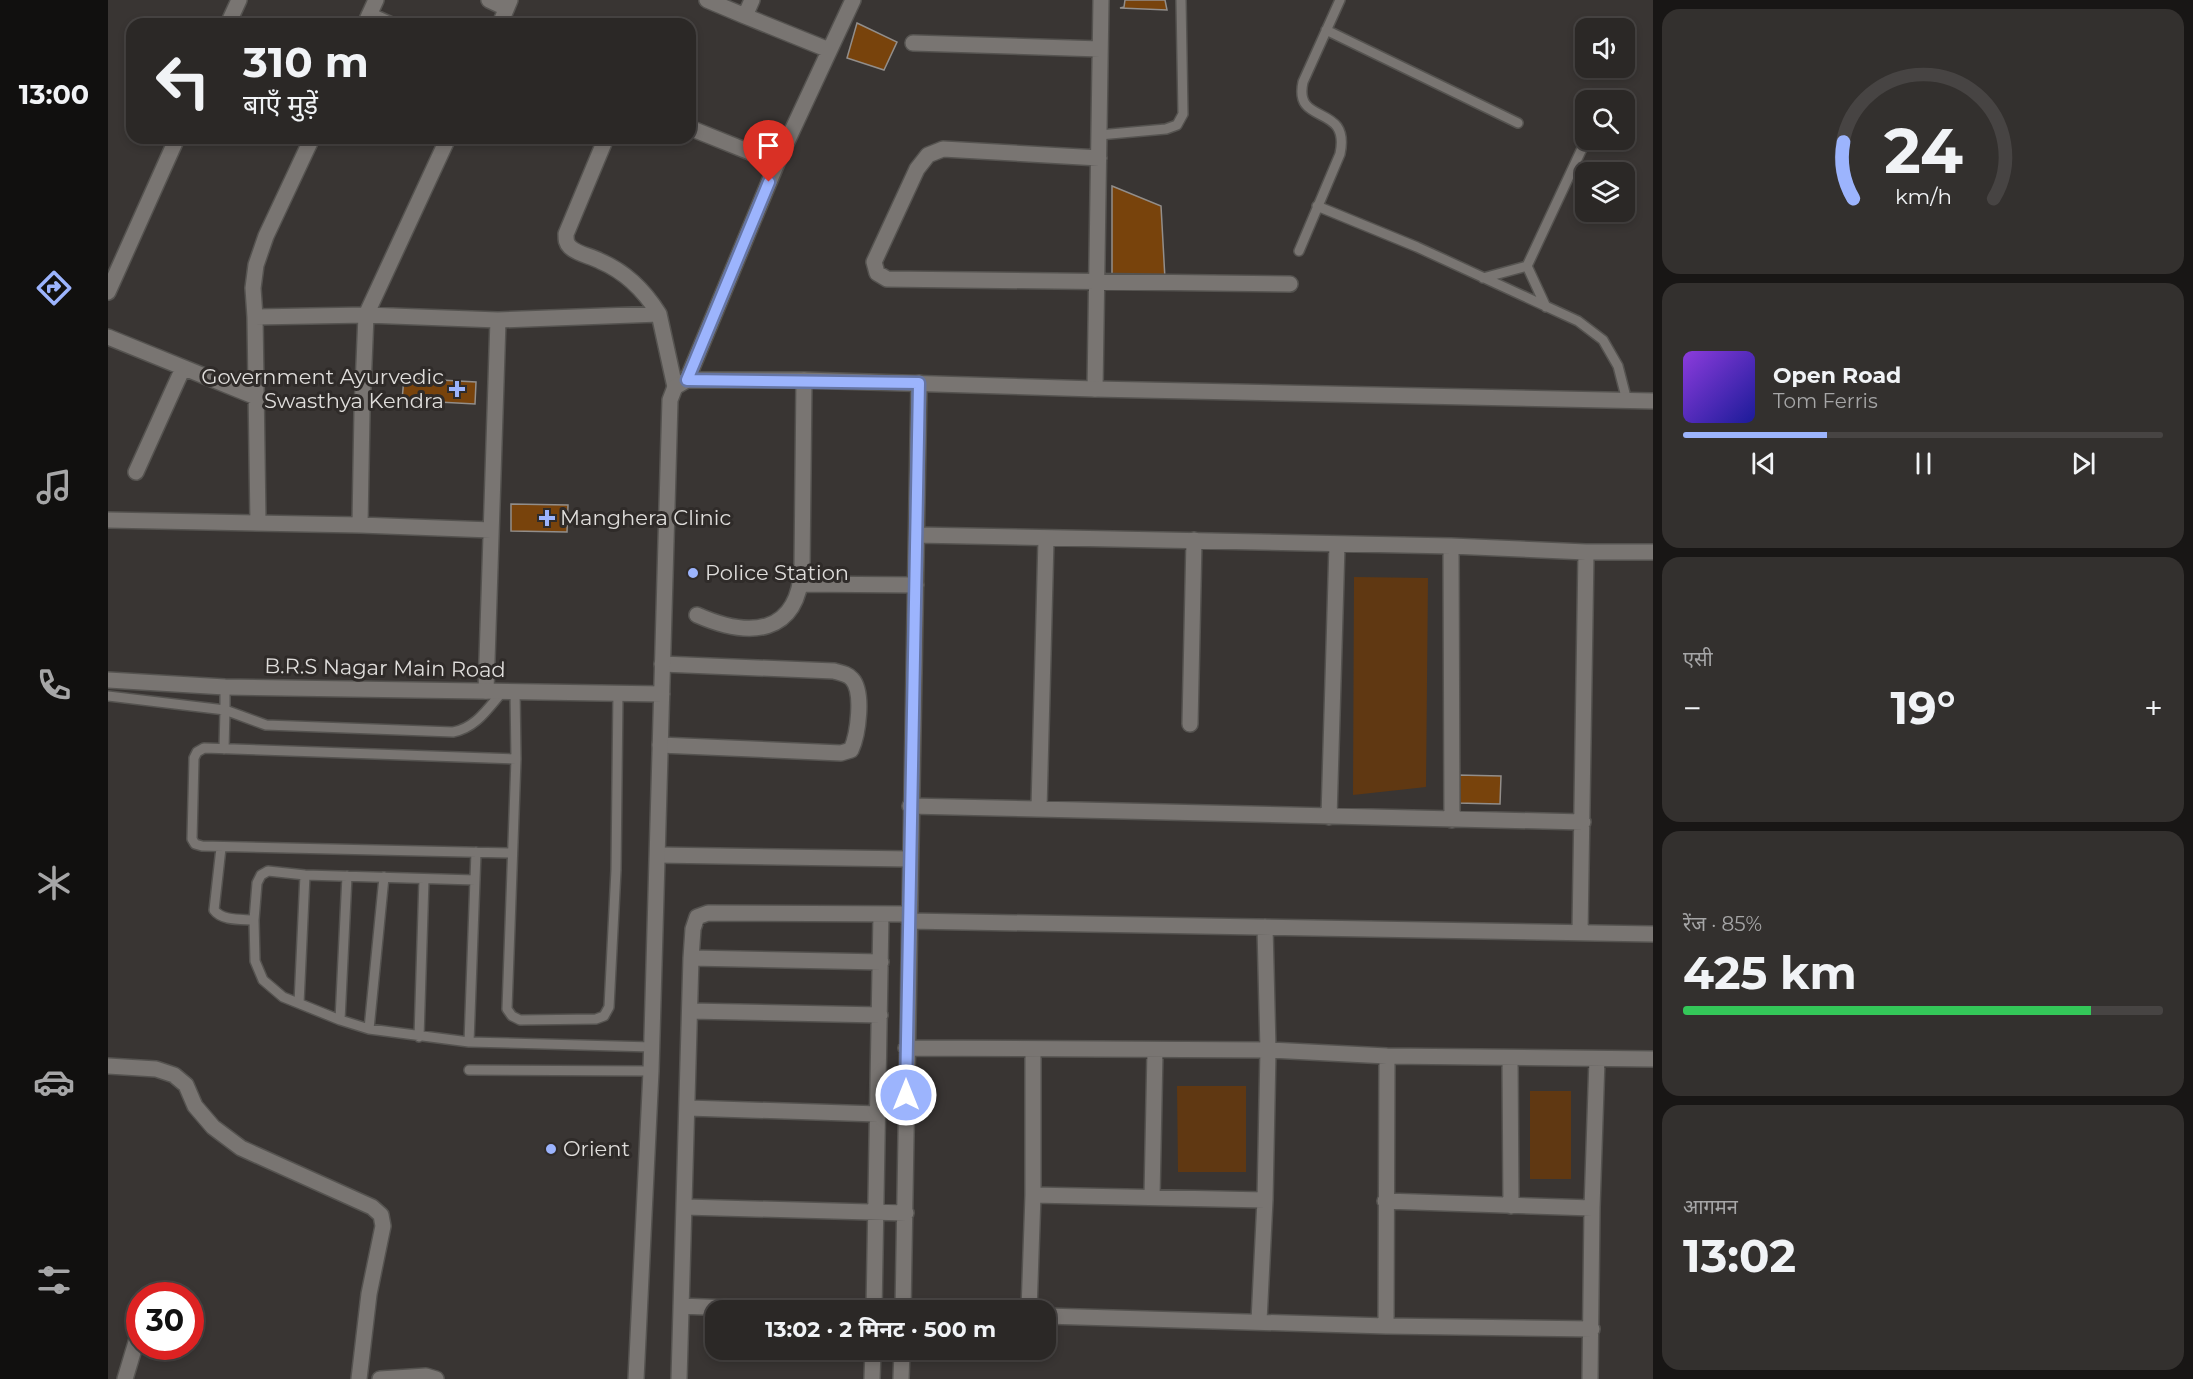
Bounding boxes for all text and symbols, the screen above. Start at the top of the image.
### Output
map controls [1575,18,1635,222]
button: sound [1575,18,1635,78]
text: 310 m [243,36,369,88]
icon: left [144,42,222,120]
text: 13:00 [19,78,89,111]
text: बाएँ मुड़ें [243,88,318,121]
button: search [1575,90,1635,150]
text: 24 [1883,113,1963,189]
pin [743,120,794,182]
icon: arrive [752,129,785,162]
button: layers [1575,162,1635,222]
text: km/h [1894,183,1952,209]
icon: directions [33,267,75,309]
text: Open Road [1773,362,1901,389]
place label: Government Ayurvedic Swasthya Kendra [201,364,444,413]
marker: Government Ayurvedic Swasthya Kendra [448,380,466,398]
text: Tom Ferris [1773,389,1878,413]
icon: previous [1747,447,1780,480]
icon: pause [1907,447,1940,480]
icon: next [2067,447,2100,480]
icon: music [33,466,75,508]
place label: Manghera Clinic [560,505,731,530]
marker: Manghera Clinic [538,509,556,527]
place label: Police Station [705,560,849,585]
marker: Police Station [686,566,700,580]
text: एसी [1683,647,1713,671]
street label: B.R.S Nagar Main Road [264,653,506,682]
icon: phone [33,664,75,706]
text: 19° [1890,680,1956,735]
text: − [1683,688,1702,728]
text: + [2144,688,2163,728]
icon: climate [33,862,75,904]
text: रेंज · 85% [1683,912,1762,936]
text: 425 km [1683,945,1857,1000]
icon: car [33,1061,75,1103]
position arrow [874,1063,938,1127]
place label: Orient [563,1136,630,1161]
marker: Orient [544,1142,558,1156]
text: आगमन [1683,1195,1738,1219]
text: 13:02 [1683,1228,1796,1283]
icon: filters [33,1259,75,1301]
speed limit sign: 30 [126,1282,204,1360]
text: 13:02 · 2 मिनट · 500 m [765,1316,996,1343]

